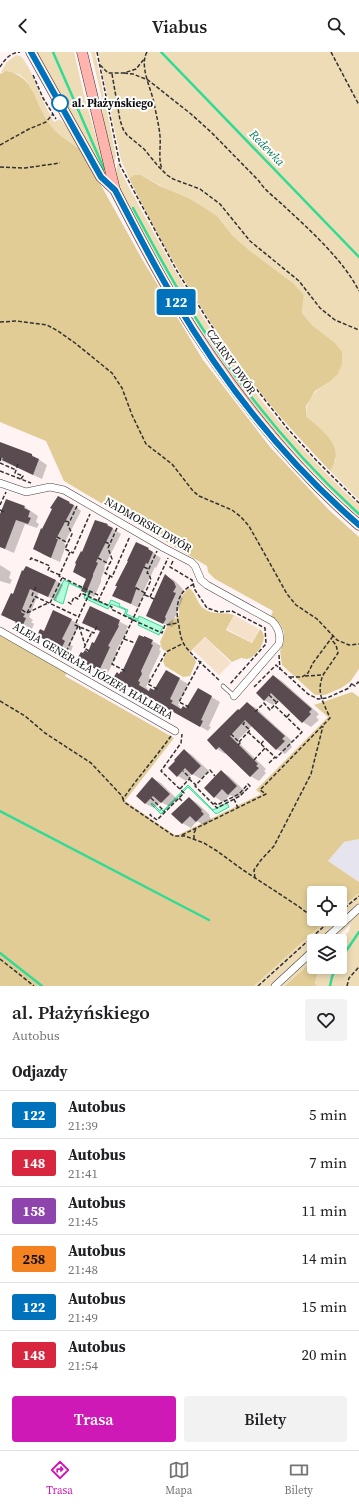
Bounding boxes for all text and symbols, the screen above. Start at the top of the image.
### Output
text: Viabus [152,14,207,39]
icon: back [12,15,34,37]
icon: search [325,15,347,37]
marker: al. Płażyńskiego [51,94,69,112]
place label: al. Płażyńskiego [72,96,153,111]
water label: Redewka [245,126,289,170]
line badge: 122 [153,289,199,315]
text: 122 [165,292,187,312]
street label: CZARNY DWÓR [203,326,259,398]
street label: NADMORSKI DWÓR [102,494,194,556]
street label: ALEJA GENERAŁA JÓZEFA HALLERA [10,619,177,724]
map controls [307,886,347,974]
button: locate [307,886,347,926]
button: layers [307,934,347,974]
text: al. Płażyńskiego [12,999,150,1025]
button: heart [305,999,347,1041]
text: Autobus [12,1027,60,1044]
text: Odjazdy [12,1061,68,1082]
text: Autobus [68,1096,126,1117]
text: 5 min [309,1104,347,1125]
text: 122 [23,1105,45,1125]
text: 21:39 [68,1117,98,1134]
text: Autobus [68,1144,126,1165]
text: 7 min [309,1152,347,1173]
text: 148 [23,1153,45,1173]
text: 21:41 [68,1165,98,1182]
text: Autobus [68,1192,126,1213]
text: 11 min [301,1200,347,1221]
text: 158 [23,1201,45,1221]
text: 21:45 [68,1213,98,1230]
text: Autobus [68,1240,126,1261]
text: 14 min [301,1248,347,1269]
text: 258 [23,1249,45,1269]
text: 21:48 [68,1261,98,1278]
text: Autobus [68,1288,126,1309]
text: 15 min [301,1296,347,1317]
text: 122 [23,1297,45,1317]
text: 21:49 [68,1309,98,1326]
text: Autobus [68,1336,126,1357]
text: 20 min [301,1344,347,1365]
text: 148 [23,1345,45,1365]
text: 21:54 [68,1357,98,1374]
button: Trasa [12,1396,176,1442]
button: Bilety [184,1396,347,1442]
tab: Trasa [46,1459,73,1498]
tab: Mapa [165,1459,192,1498]
tab: Bilety [285,1459,313,1498]

